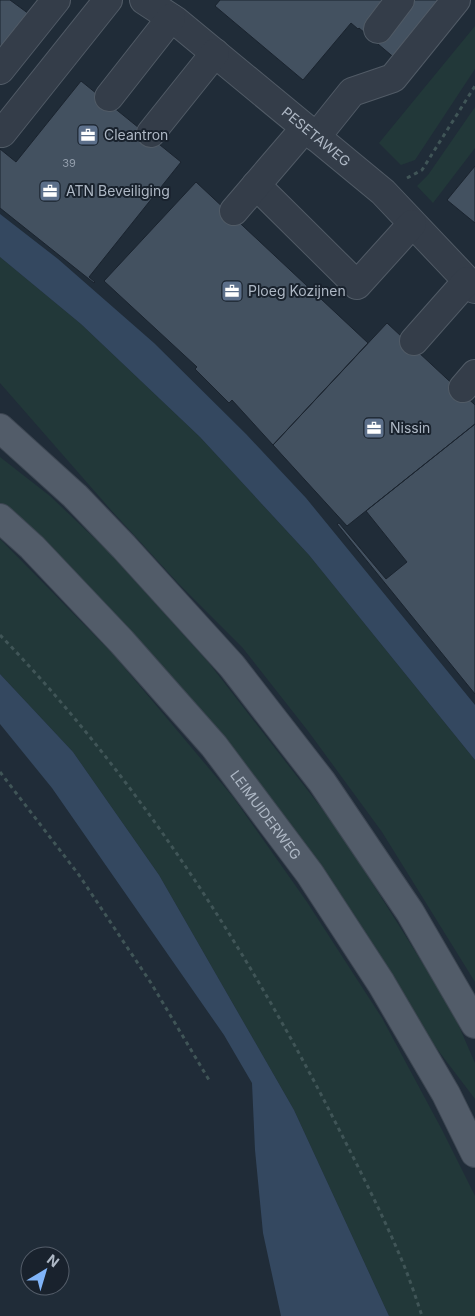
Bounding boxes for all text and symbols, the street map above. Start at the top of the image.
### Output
street label: PESETAWEG [279,103,354,170]
office icon: Cleantron [76,123,100,147]
place label: Cleantron [104,126,168,143]
house number: 39 [62,156,76,170]
office icon: ATN Beveiliging [38,179,62,203]
place label: ATN Beveiliging [66,182,170,199]
office icon: Ploeg Kozijnen [220,279,244,303]
place label: Ploeg Kozijnen [248,282,346,299]
office icon: Nissin [362,416,386,440]
place label: Nissin [390,419,430,436]
street label: LEIMUIDERWEG [227,767,305,863]
north arrow [20,1246,70,1296]
text: N [44,1250,63,1270]

